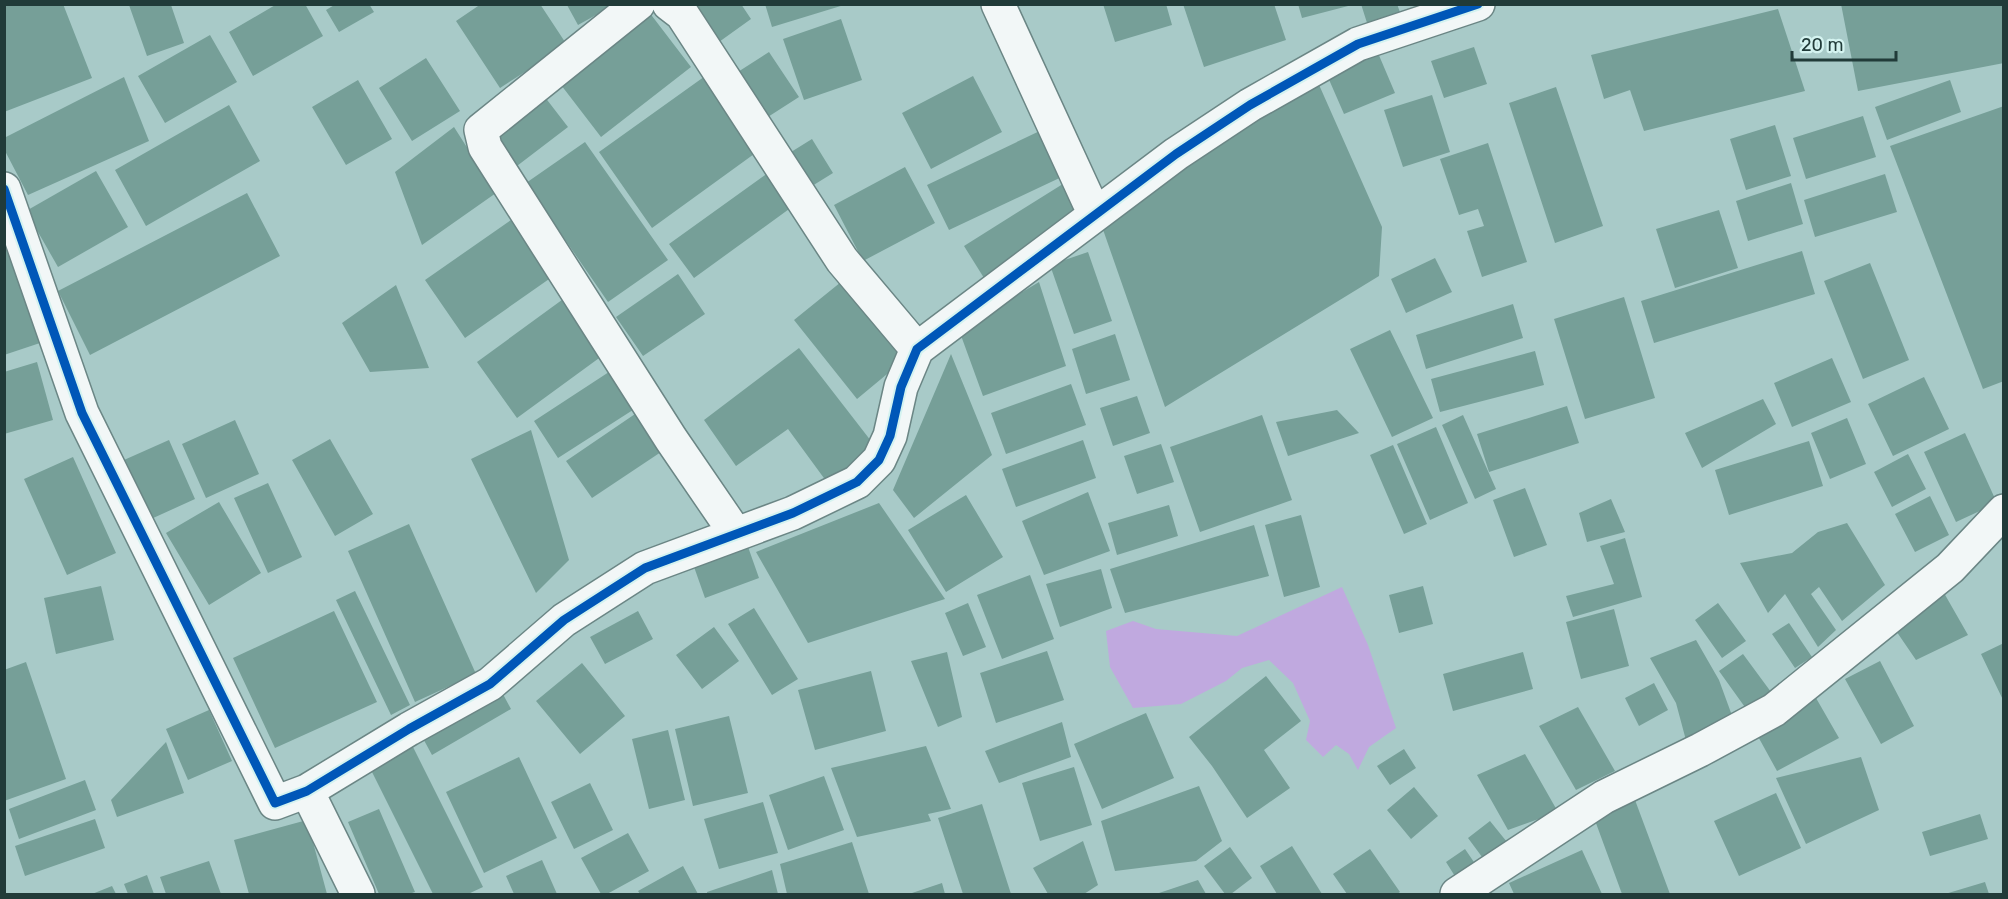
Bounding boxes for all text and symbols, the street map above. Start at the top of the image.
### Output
scale bar [1792,24,1896,62]
text: 20 m [1801,34,1843,56]

